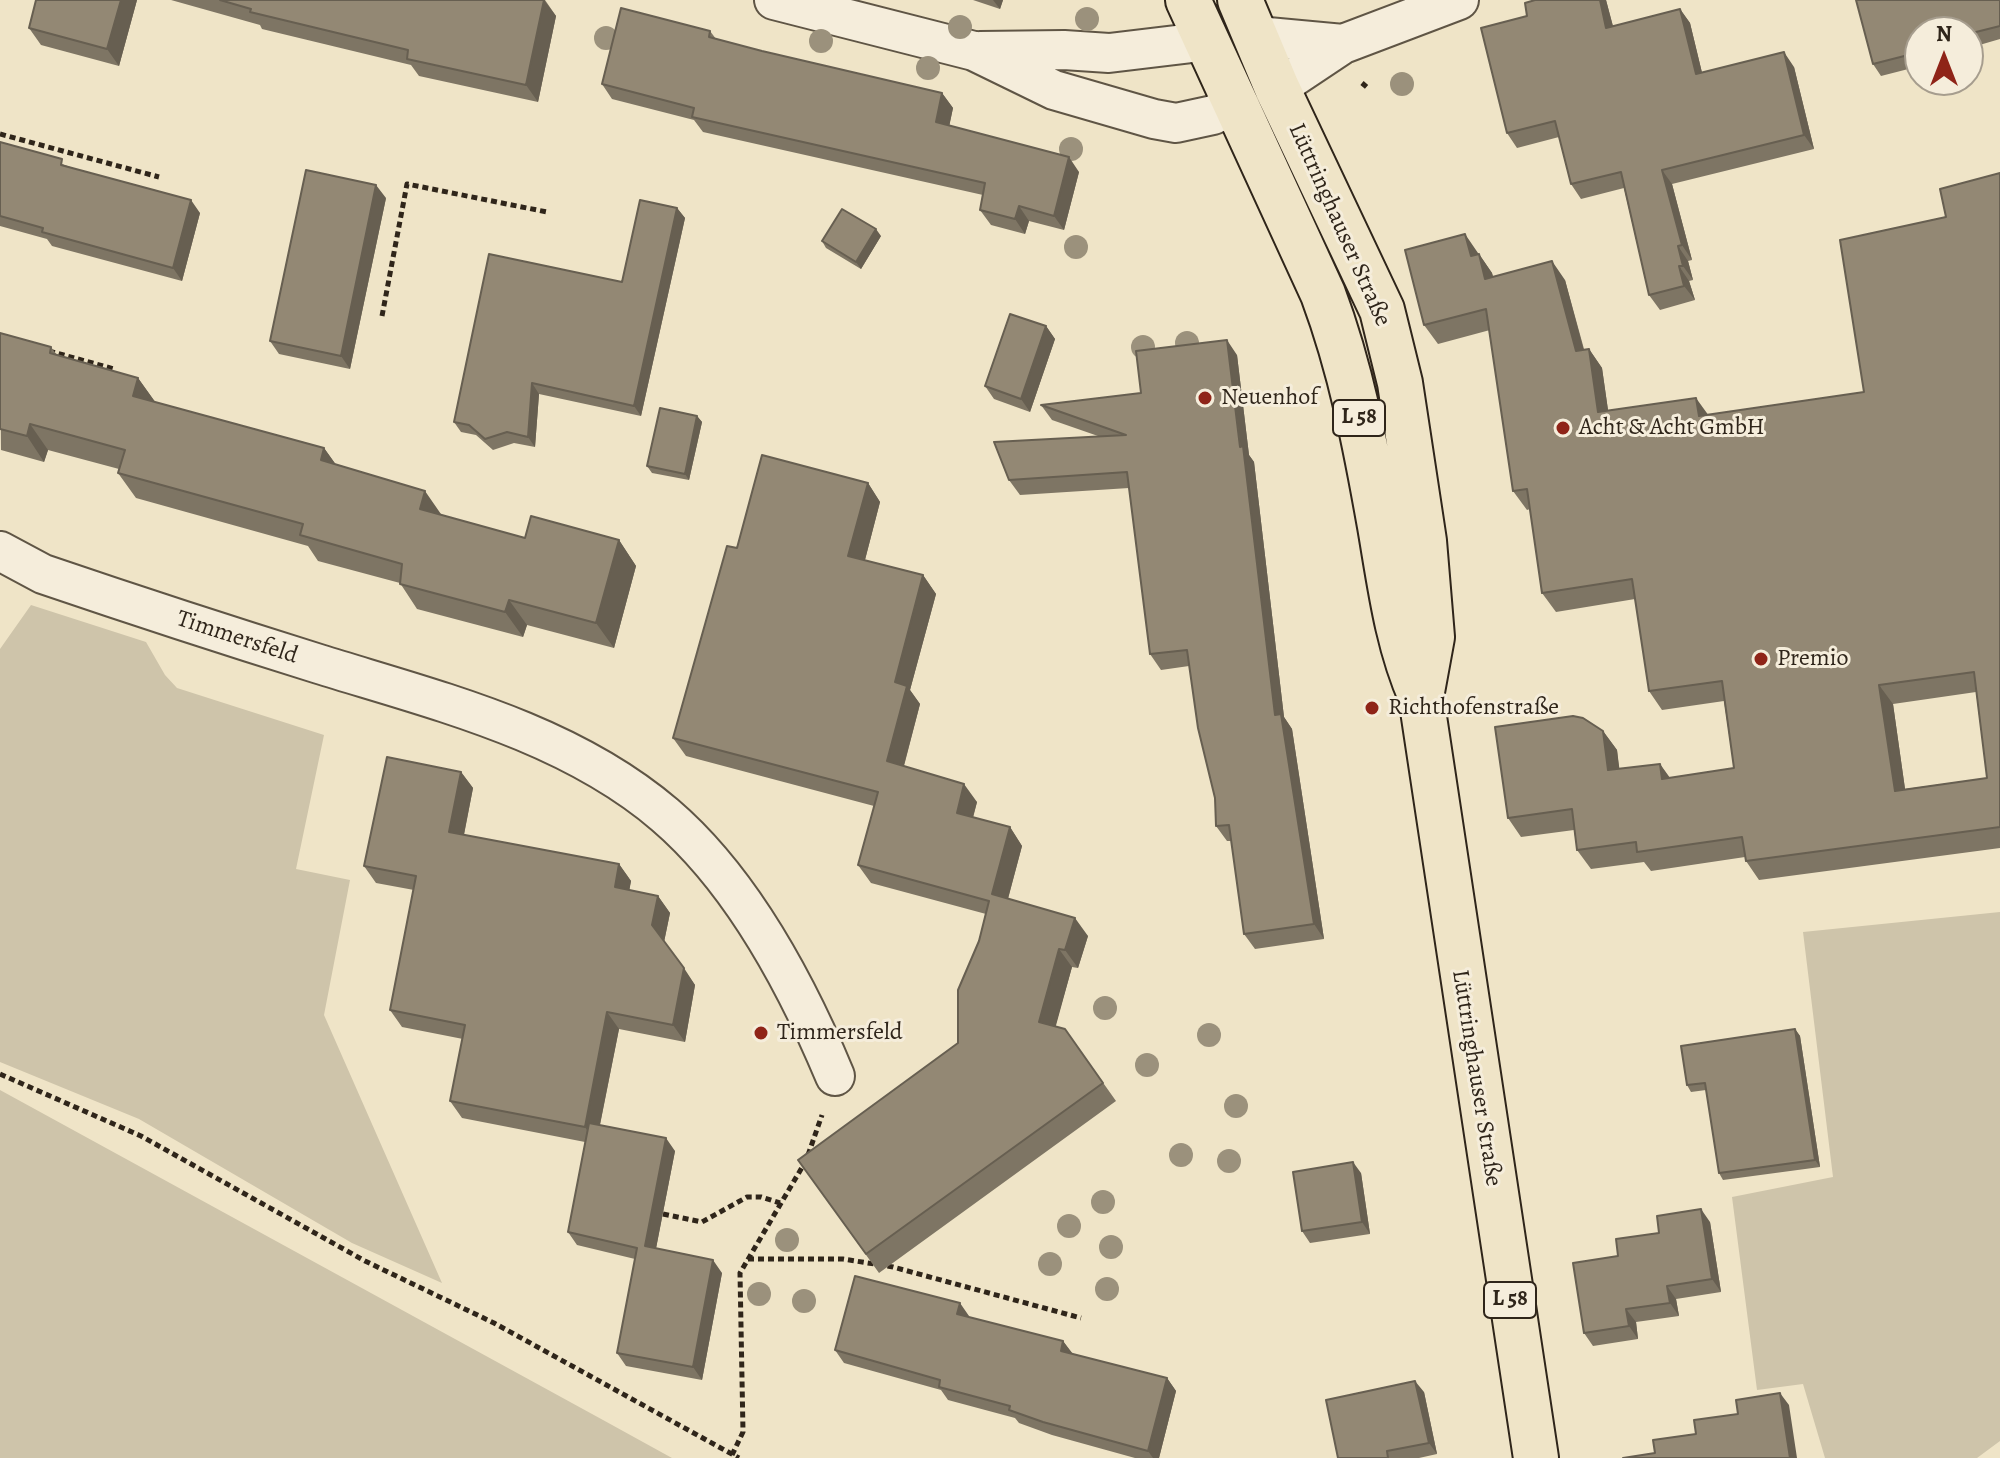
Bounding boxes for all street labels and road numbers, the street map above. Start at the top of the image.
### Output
street label: Lüttringhauser Straße [1281,119,1397,331]
road number: L 58 [1333,400,1385,436]
street label: Timmersfeld [173,605,301,671]
street label: Lüttringhauser Straße [1445,968,1507,1188]
road number: L 58 [1484,1282,1536,1318]

